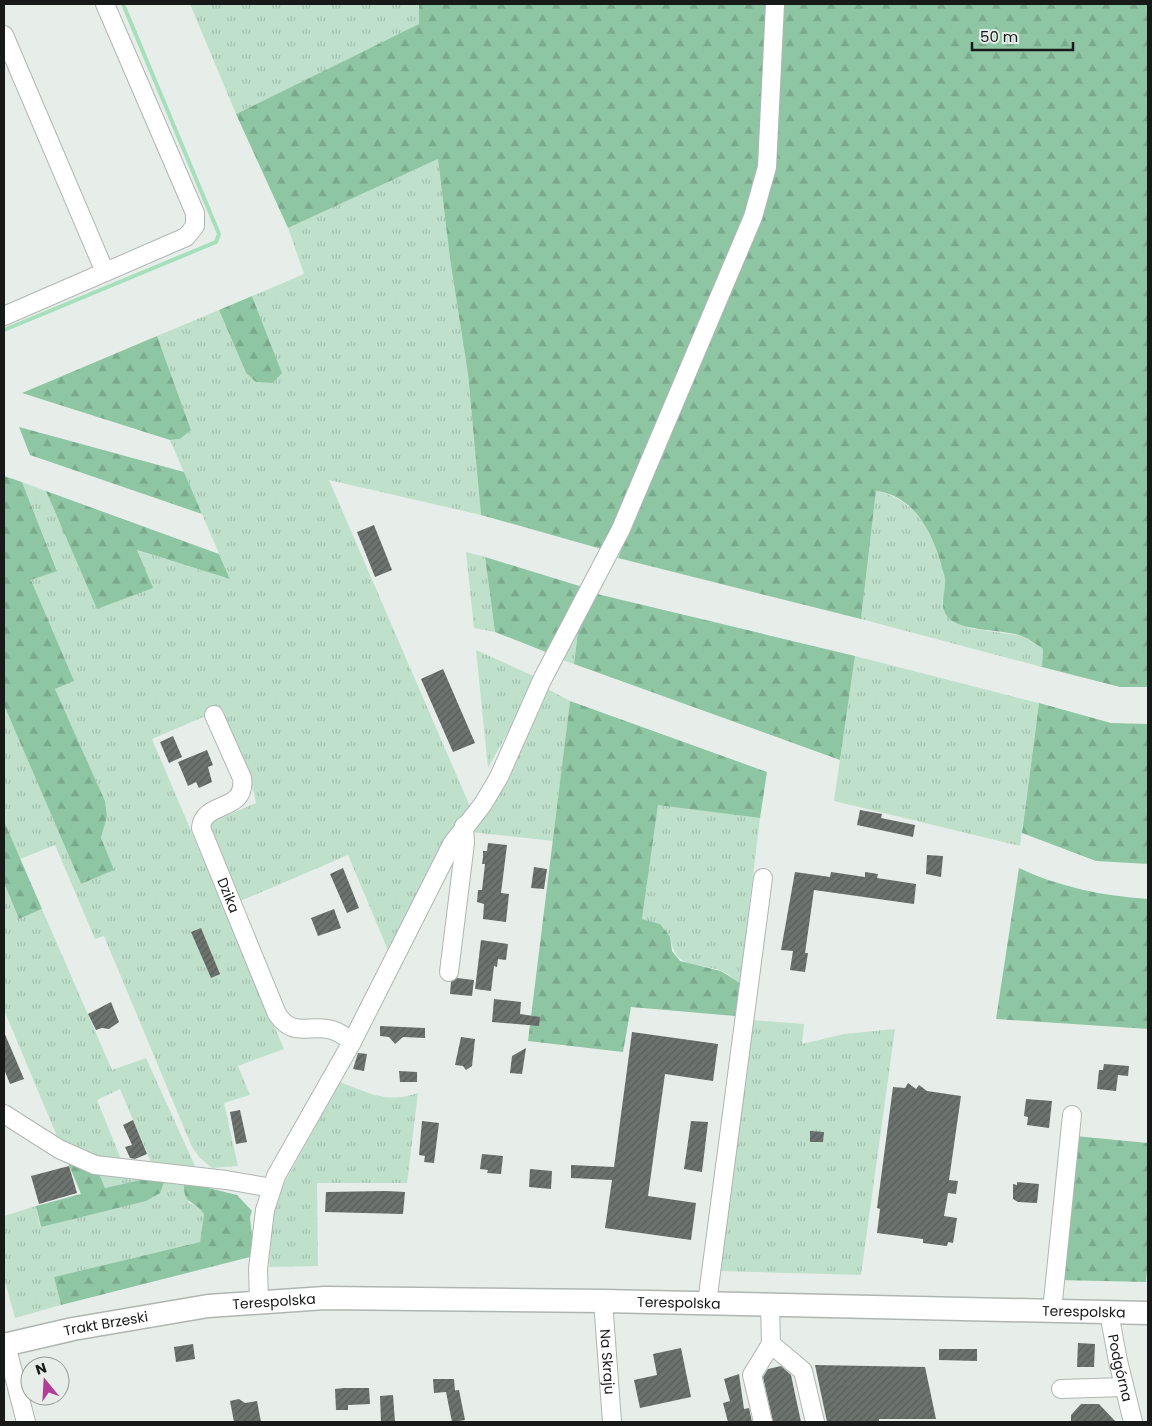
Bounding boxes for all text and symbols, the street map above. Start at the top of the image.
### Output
scale bar [972,20,1073,52]
text: 50 m [980,26,1018,47]
street label: Dzika [212,875,245,916]
street label: Terespolska [232,1289,316,1314]
street label: Terespolska [637,1292,721,1314]
street label: Terespolska [1042,1301,1126,1323]
street label: Trakt Brzeski [62,1306,149,1341]
street label: Na Skraju [595,1328,620,1395]
street label: Podgórna [1103,1332,1138,1404]
north arrow [20,1356,70,1406]
text: N [33,1357,49,1380]

